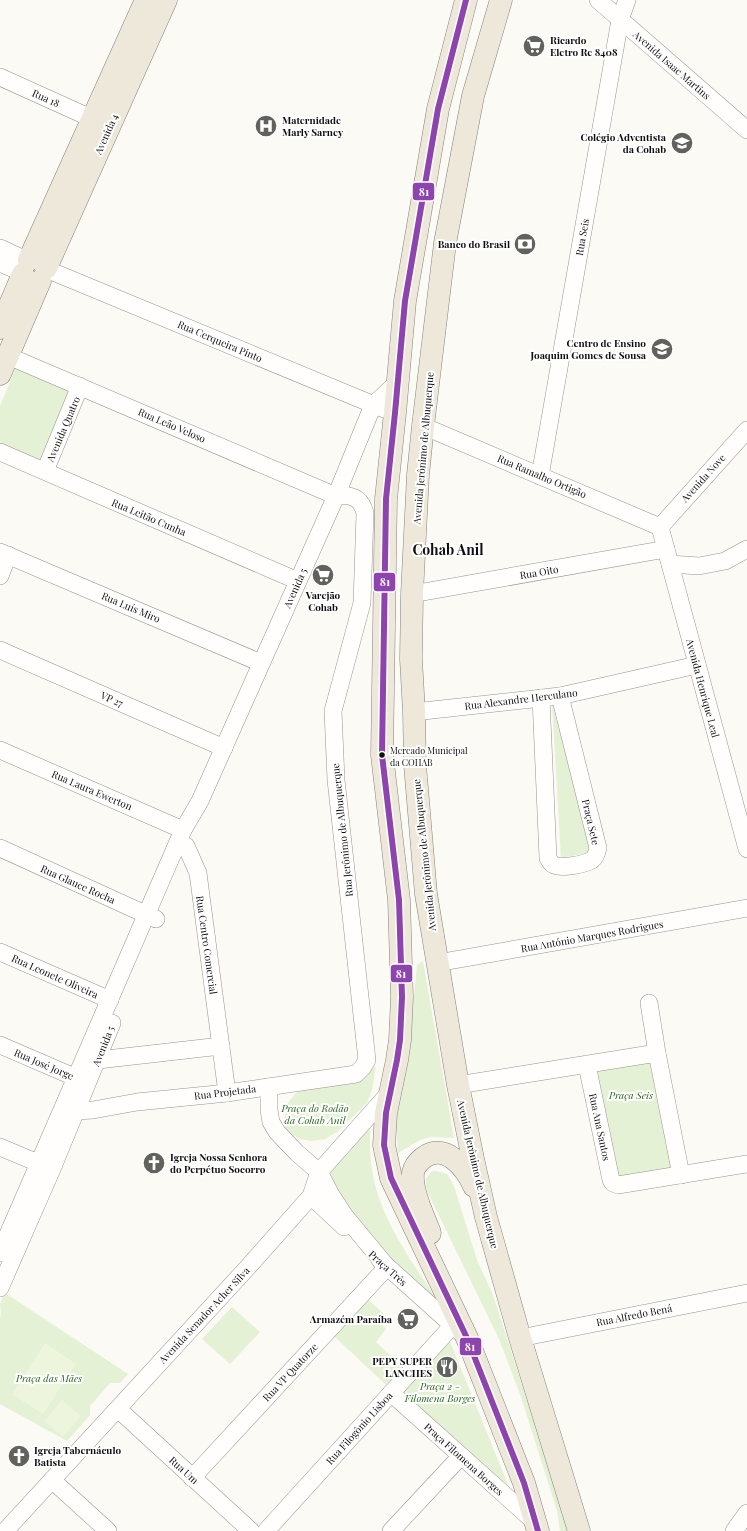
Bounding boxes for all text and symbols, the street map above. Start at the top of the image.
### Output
street label: Avenida Isaac Martins [630,27,714,103]
supermarket icon: Ricardo Eletro Re 8408 [521,33,547,59]
place label: Ricardo Eletro Re 8408 [550,33,618,59]
street label: Rua 18 [30,86,62,110]
street label: Avenida 4 [90,111,121,157]
hospital icon: Maternidade Marly Sarney [253,113,279,139]
place label: Maternidade Marly Sarney [282,113,344,139]
place label: Colégio Adventista da Cohab [580,130,667,156]
school or university icon: Colégio Adventista da Cohab [669,130,695,156]
line badge: 81 [412,182,435,201]
text: 81 [419,184,429,199]
street label: Rua Seis [572,217,592,257]
bank icon: Banco do Brasil [512,231,538,257]
place label: Banco do Brasil [438,237,510,251]
street label: Rua Cerqueira Pinto [175,317,265,365]
place label: Centro de Ensino Joaquim Gomes de Sousa [530,336,647,362]
school or university icon: Centro de Ensino Joaquim Gomes de Sousa [649,336,675,362]
street label: Avenida Jerônimo de Albuquerque [409,371,437,526]
street label: Avenida Quatro [43,394,83,465]
street label: Rua Leão Veloso [136,404,208,446]
street label: Rua Ramalho Ortigão [495,451,589,501]
street label: Avenida Nove [677,451,728,506]
street label: Rua Leitão Cunha [110,495,188,539]
district label: Cohab Anil [412,540,484,559]
supermarket icon: Varejão Cohab [310,562,336,588]
street label: Rua Oito [519,562,560,582]
street label: Avenida 5 [280,566,310,611]
line badge: 81 [373,572,396,592]
text: 81 [380,574,390,589]
street label: Rua Luís Miro [99,588,163,626]
place label: Varejão Cohab [305,588,341,614]
street label: Avenida Henrique Leal [683,636,723,739]
street label: Rua Alexandre Herculano [464,685,579,713]
street label: VP 27 [98,687,125,710]
place label: Mercado Municipal da COHAB [390,744,468,768]
marker: Mercado Municipal da COHAB [377,750,387,760]
street label: Rua Jerônimo de Albuquerque [328,763,356,897]
street label: Rua Laura Ewerton [50,767,134,813]
street label: Avenida Jerônimo de Albuquerque [409,778,439,933]
street label: Praça Sete [579,798,603,846]
street label: Rua Glauce Rocha [38,861,118,907]
street label: Rua Centro Comercial [193,895,221,995]
street label: Rua António Marques Rodrigues [520,917,664,955]
street label: Rua Leonete Oliveira [9,951,101,1001]
line badge: 81 [390,964,413,983]
text: 81 [396,966,406,981]
street label: Avenida 5 [88,1024,117,1069]
street label: Rua José Jorge [12,1045,76,1083]
street label: Rua Projetada [193,1081,257,1103]
park label: Praça Seis [608,1088,653,1102]
street label: Rua Ana Santos [586,1092,614,1162]
street label: Avenida Jerônimo de Albuquerque [454,1097,502,1250]
park label: Praça do Rodão da Cohab Anil [280,1101,349,1127]
church icon: Igreja Nossa Senhora do Perpétuo Socorro [141,1150,167,1176]
place label: Igreja Nossa Senhora do Perpétuo Socorro [170,1150,268,1176]
street label: Praça Três [366,1247,410,1289]
street label: Avenida Senador Acher Silva [155,1264,252,1367]
street label: Rua Alfredo Bená [595,1301,673,1329]
supermarket icon: Armazém Paraíba [395,1306,421,1332]
place label: Armazém Paraíba [309,1312,393,1326]
line badge: 81 [459,1337,482,1356]
text: 81 [465,1339,475,1354]
street label: Rua VP Quatorze [259,1340,321,1404]
place label: PEPY SUPER LANCHES [372,1354,433,1380]
restaurant icon: PEPY SUPER LANCHES [434,1354,460,1380]
park label: Praça das Mães [15,1371,82,1385]
park label: Praça 2 - Filomena Borges [404,1379,475,1405]
street label: Rua Filogônio Lisboa [323,1389,395,1467]
street label: Praça Filomena Borges [421,1420,507,1498]
church icon: Igreja Tabernáculo Batista [6,1443,32,1469]
place label: Igreja Tabernáculo Batista [34,1443,121,1469]
street label: Rua Um [166,1453,202,1487]

